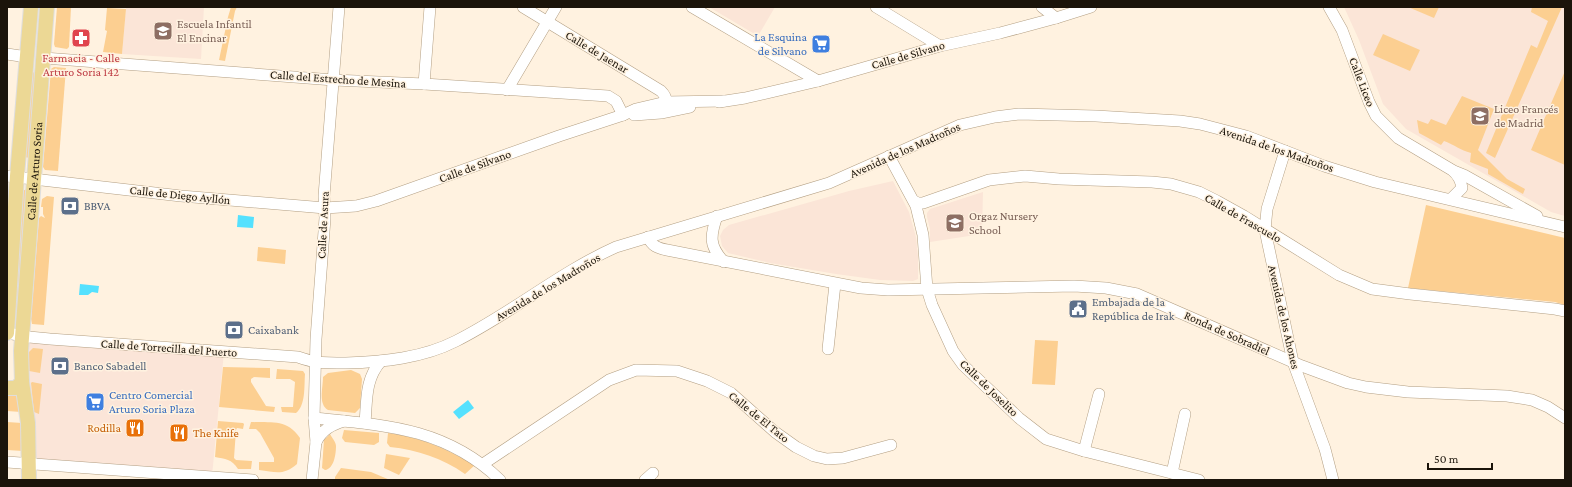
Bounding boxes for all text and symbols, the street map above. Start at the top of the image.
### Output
place label: Escuela Infantil El Encinar [177,17,252,45]
school or university icon: Escuela Infantil El Encinar [152,20,174,42]
pharmacy icon: Farmacia - Calle Arturo Soria 142 [70,27,92,49]
street label: Calle de Jaenar [563,28,632,77]
place label: La Esquina de Silvano [754,30,807,58]
supermarket icon: La Esquina de Silvano [810,33,832,55]
street label: Calle de Silvano [870,38,946,72]
place label: Farmacia - Calle Arturo Soria 142 [42,51,120,79]
street label: Calle Liceo [1346,55,1378,109]
street label: Calle del Estrecho de Mesina [269,67,407,91]
place label: Liceo Francés de Madrid [1494,102,1559,130]
school or university icon: Liceo Francés de Madrid [1469,105,1491,127]
street label: Avenida de los Madroños [847,119,963,181]
street label: Calle de Arturo Soria [24,121,45,221]
street label: Avenida de los Madroños [1218,123,1336,175]
street label: Calle de Silvano [437,146,513,185]
street label: Calle de Diego Ayllón [129,183,232,207]
street label: Calle de Asura [314,190,332,259]
street label: Calle de Frascuelo [1202,190,1284,246]
bank icon: BBVA [59,195,81,217]
place label: BBVA [84,199,110,213]
place label: Orgaz Nursery School [969,209,1038,237]
school or university icon: Orgaz Nursery School [944,212,966,234]
street label: Avenida de los Madroños [493,250,603,324]
street label: Avenida de los Ahones [1265,264,1303,371]
place label: Embajada de la República de Irak [1092,295,1175,323]
public building icon: Embajada de la República de Irak [1067,298,1089,320]
street label: Ronda de Sobradiel [1182,308,1272,358]
bank icon: Caixabank [223,319,245,341]
place label: Caixabank [248,323,299,337]
street label: Calle de Torrecilla del Puerto [100,336,238,360]
bank icon: Banco Sabadell [49,355,71,377]
street label: Calle de Joselito [957,357,1021,419]
place label: Banco Sabadell [74,359,146,373]
place label: Centro Comercial Arturo Soria Plaza [109,388,195,416]
street label: Calle de El Tato [726,388,792,446]
supermarket icon: Centro Comercial Arturo Soria Plaza [84,391,106,413]
restaurant icon: Rodilla [124,417,146,439]
place label: Rodilla [87,421,121,435]
restaurant icon: The Knife [168,422,190,444]
place label: The Knife [193,426,239,440]
scale bar [1428,445,1492,471]
text: 50 m [1434,452,1459,466]

